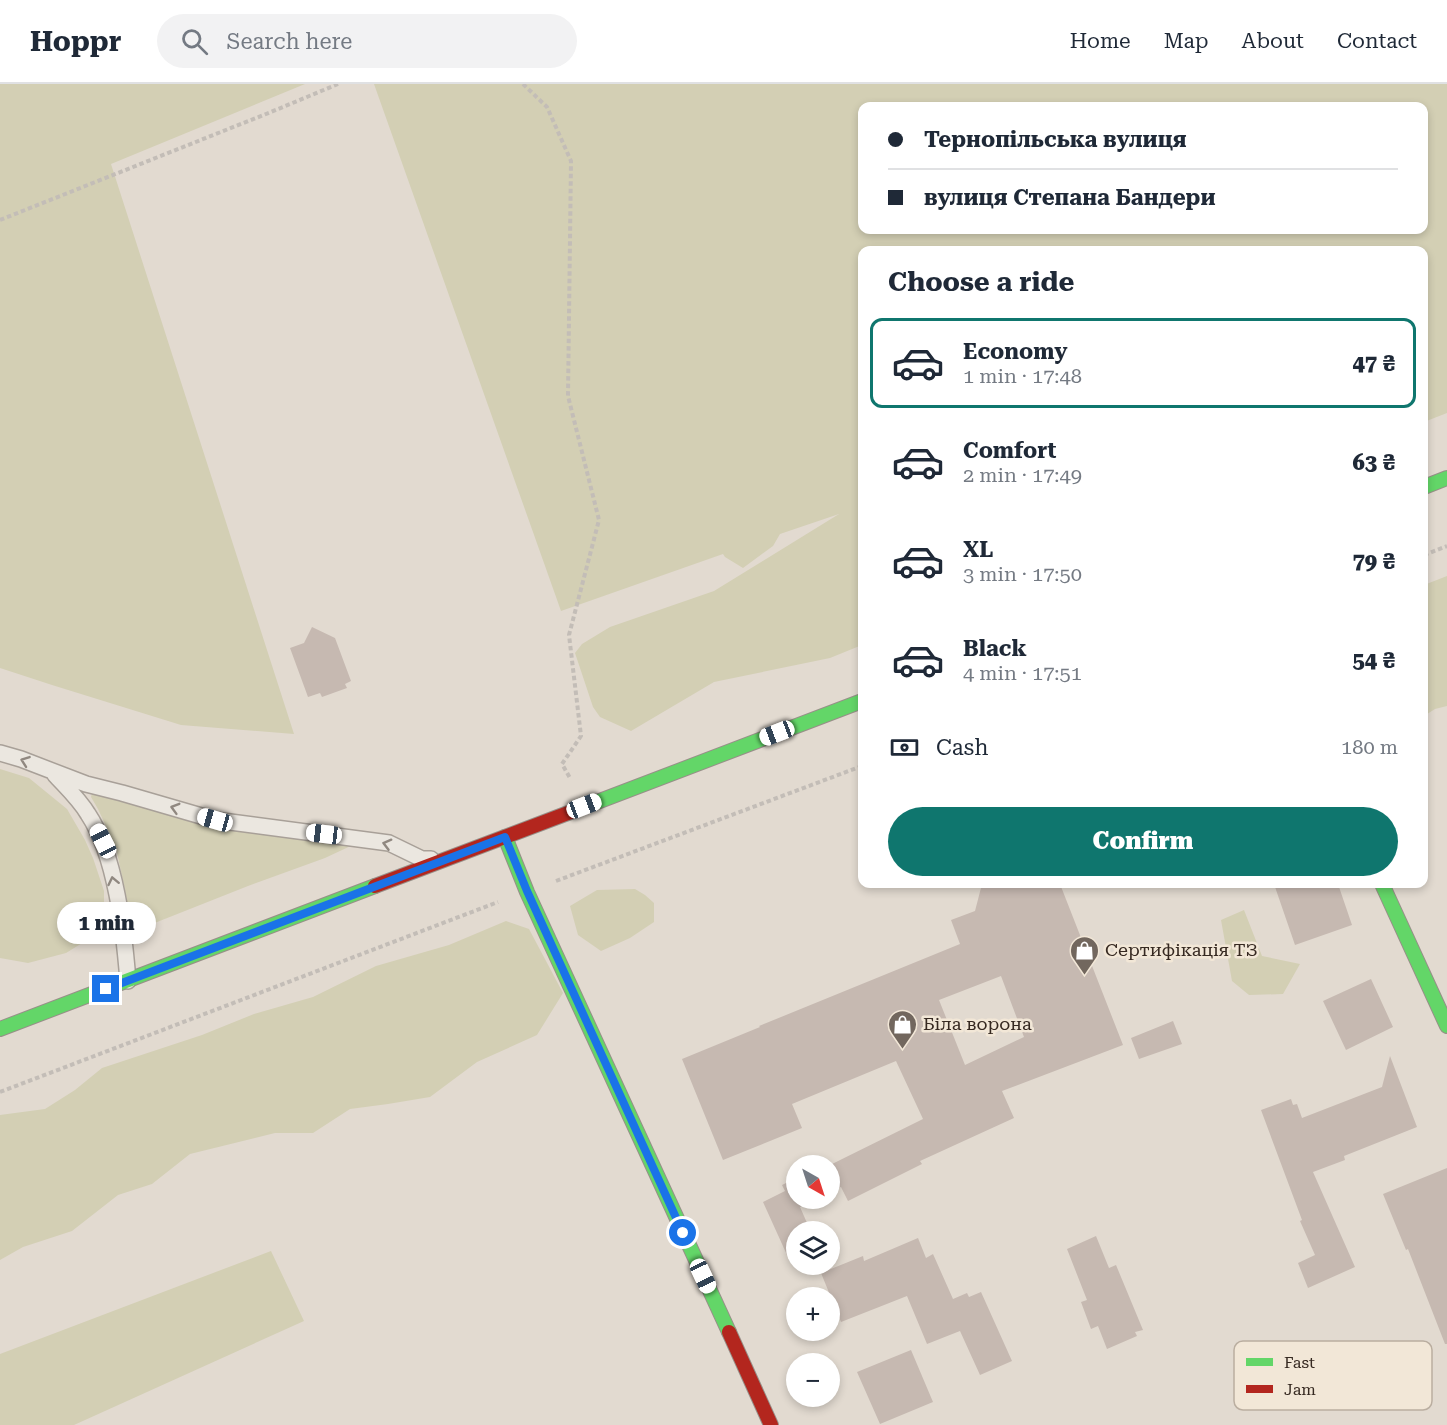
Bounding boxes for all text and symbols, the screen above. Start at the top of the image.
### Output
search box [157,14,577,68]
text: Hoppr [30,25,121,58]
icon: search [178,25,211,58]
text: Search here [226,29,352,54]
text: Home [1070,29,1131,53]
text: Map [1164,29,1209,53]
text: About [1242,29,1304,53]
text: Contact [1337,29,1417,53]
text: Тернопільська вулиця [924,127,1187,152]
text: вулиця Степана Бандери [924,185,1216,210]
text: Choose a ride [888,266,1074,298]
icon: car [891,336,945,390]
text: Economy [963,339,1067,364]
text: 47 ₴ [1352,351,1395,376]
text: 1 min · 17:48 [963,364,1082,388]
icon: car [891,435,945,489]
text: Comfort [963,438,1056,463]
text: 63 ₴ [1352,450,1395,475]
text: 2 min · 17:49 [963,463,1082,487]
icon: car [891,534,945,588]
text: XL [963,537,993,562]
text: 79 ₴ [1352,549,1395,574]
text: 3 min · 17:50 [963,562,1082,586]
icon: car [891,633,945,687]
text: Black [963,636,1027,661]
text: 54 ₴ [1352,648,1395,673]
text: 4 min · 17:51 [963,661,1082,685]
car [757,718,797,748]
icon: cash [888,731,921,764]
text: Cash [936,735,988,760]
text: 180 m [1341,735,1398,759]
one-way arrow [21,756,31,769]
car [564,791,604,821]
one-way arrow [170,803,181,815]
car [195,806,235,834]
button: Confirm [888,807,1398,876]
car [87,821,119,861]
car [305,823,343,845]
one-way arrow [382,839,392,852]
one-way arrow [107,877,120,887]
callout: 1 min [57,902,156,944]
text: 1 min [78,911,135,935]
shop icon: Сертифікація ТЗ [1068,934,1100,976]
place label: Сертифікація ТЗ [1105,939,1258,960]
route end [92,975,119,1002]
shop icon: Біла ворона [886,1008,918,1050]
place label: Біла ворона [923,1013,1032,1034]
north arrow [786,1155,840,1209]
map controls [786,1155,840,1407]
route start [669,1219,696,1246]
button: layers [786,1221,840,1275]
car [687,1256,719,1296]
button: + [786,1287,840,1341]
legend [1234,1341,1432,1410]
button: − [786,1353,840,1407]
text: Fast [1284,1353,1315,1372]
text: Jam [1284,1380,1316,1399]

